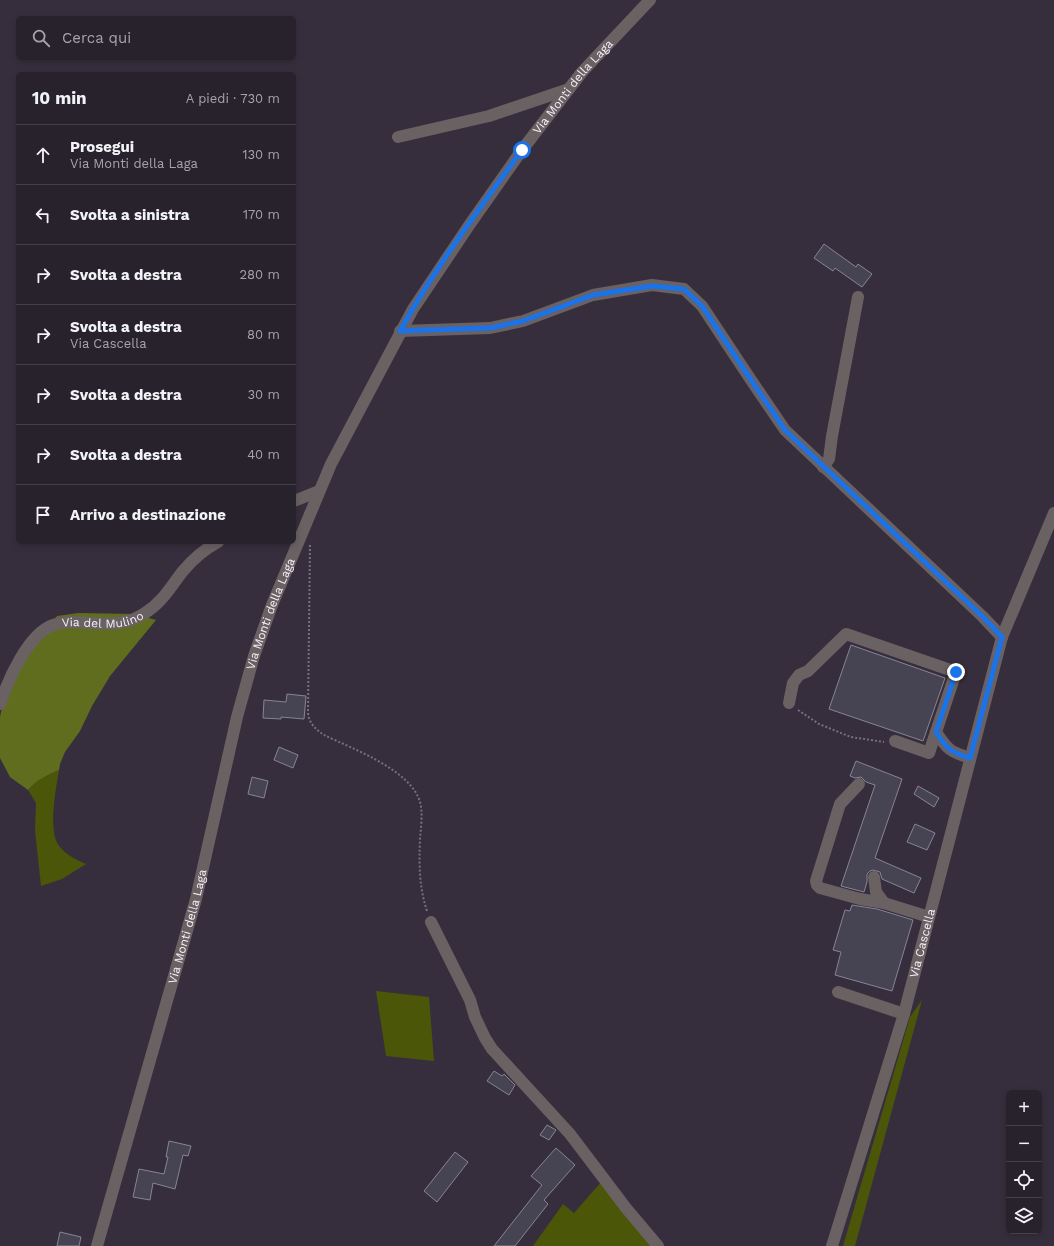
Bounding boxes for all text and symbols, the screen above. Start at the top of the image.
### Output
search box [16,16,296,60]
icon: search [30,27,52,49]
text: Cerca qui [62,29,131,47]
street label: Via Monti della Laga [530,37,616,137]
text: 10 min [32,88,87,108]
text: A piedi · 730 m [186,91,280,106]
text: Prosegui [70,138,134,156]
route start [513,141,531,159]
icon: ahead [32,144,54,166]
text: 130 m [242,147,280,162]
text: Via Monti della Laga [70,156,198,171]
icon: left [32,204,54,226]
text: Svolta a sinistra [70,206,190,224]
text: 170 m [243,207,280,222]
icon: right [32,264,54,286]
text: Svolta a destra [70,266,182,284]
text: 280 m [240,267,280,282]
text: Svolta a destra [70,318,182,336]
icon: right [32,324,54,346]
text: 80 m [247,327,280,342]
text: Via Cascella [70,336,147,351]
icon: right [32,384,54,406]
text: Svolta a destra [70,386,182,404]
text: 30 m [248,387,280,402]
icon: right [32,444,54,466]
text: Svolta a destra [70,446,182,464]
text: 40 m [247,447,280,462]
icon: arrive [32,504,54,526]
text: Arrivo a destinazione [70,506,226,524]
street label: Via Monti della Laga [244,556,298,671]
street label: Via del Mulino [61,608,146,631]
route end [947,663,965,681]
street label: Via Monti della Laga [165,868,210,986]
street label: Via Cascella [907,907,938,979]
map controls [1006,1090,1042,1234]
button: + [1006,1090,1042,1126]
button: − [1006,1126,1042,1162]
button: locate [1006,1162,1042,1198]
button: layers [1006,1198,1042,1234]

